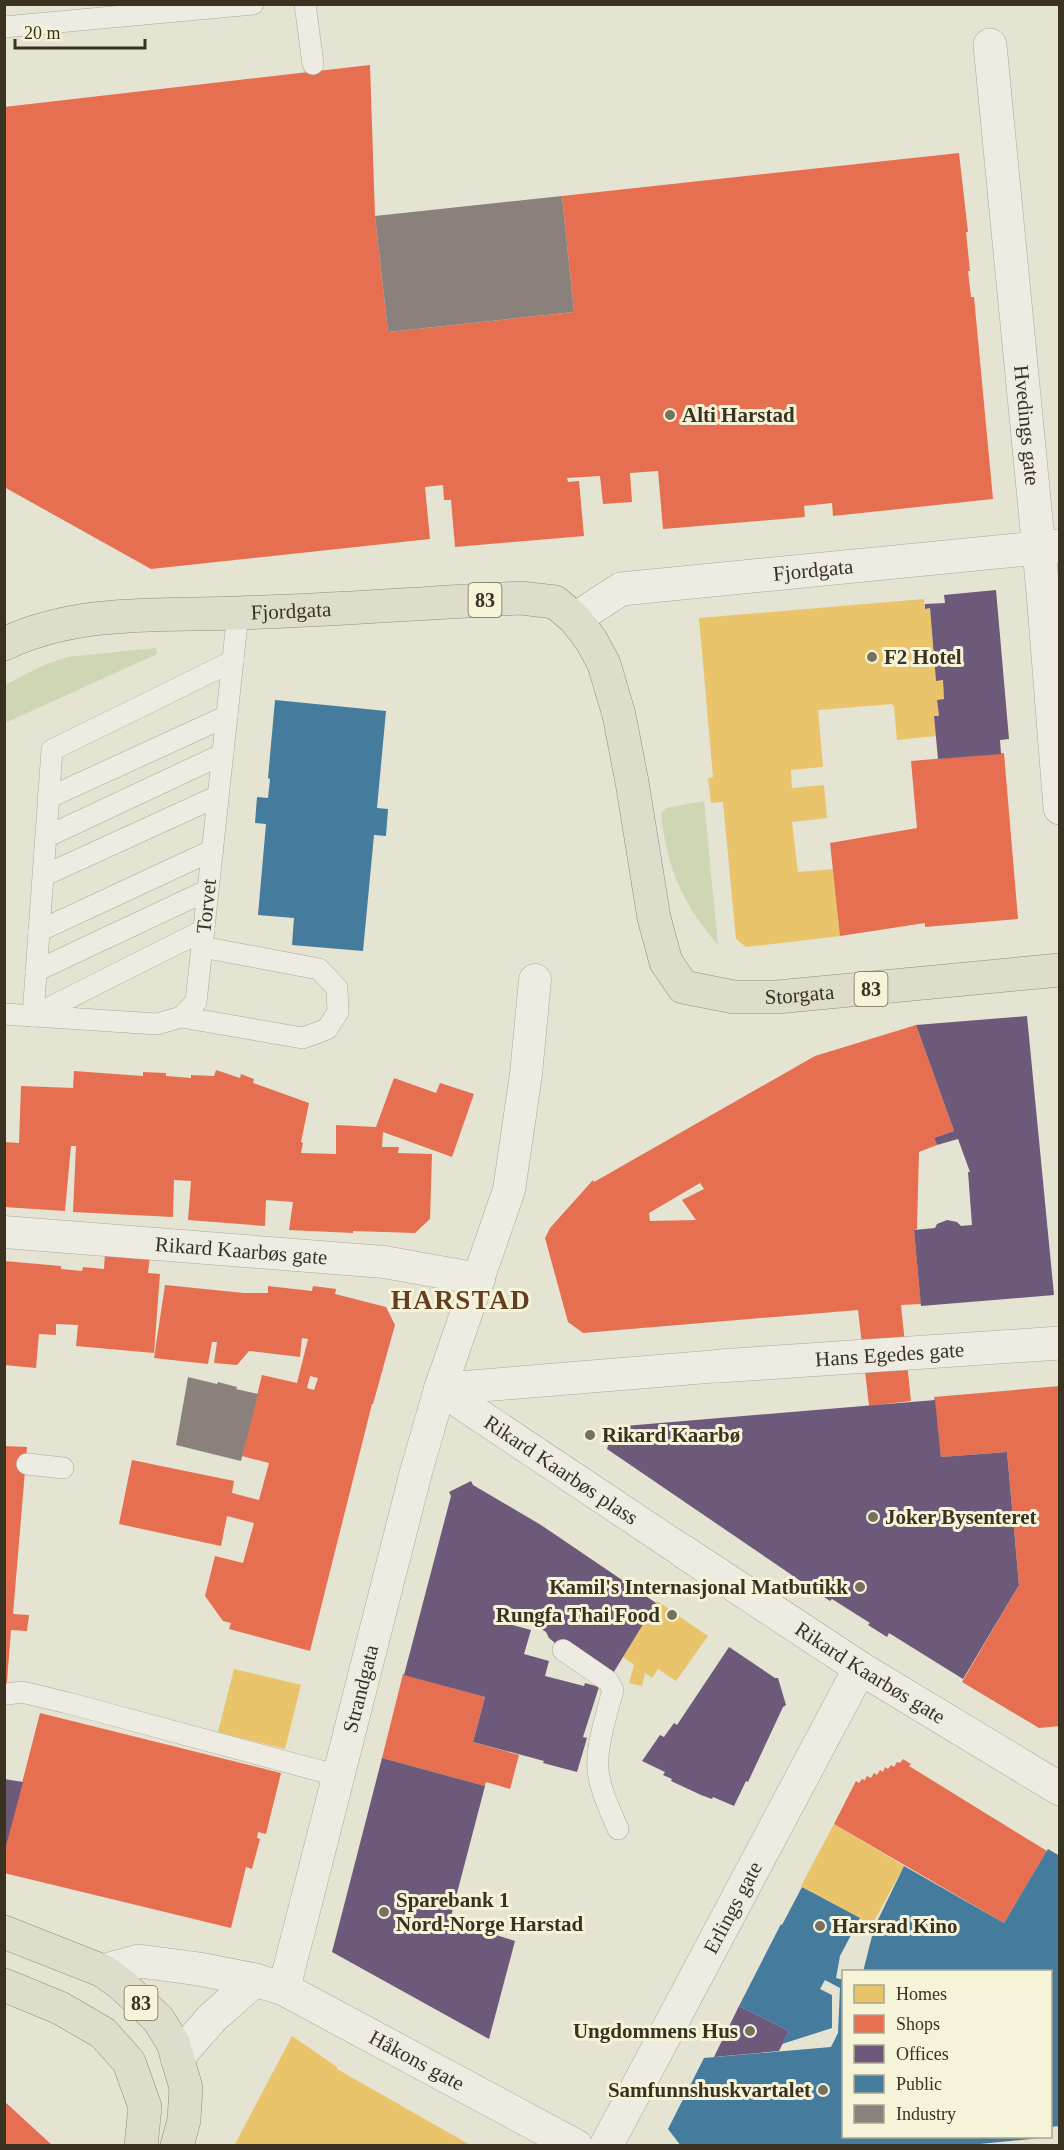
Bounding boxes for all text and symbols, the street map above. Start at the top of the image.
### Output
scale bar [15,12,146,50]
text: 20 m [24,23,61,43]
street label: Hvedings gate [1009,364,1045,486]
place label: Alti Harstad [682,403,795,427]
marker: Alti Harstad [663,408,677,422]
street label: Fjordgata [772,554,855,586]
road number: 83 [468,583,502,617]
street label: Fjordgata [250,597,333,625]
place label: F2 Hotel [884,645,962,669]
marker: F2 Hotel [865,650,879,664]
street label: Torvet [191,878,221,935]
road number: 83 [854,972,888,1006]
street label: Storgata [765,980,836,1009]
street label: Rikard Kaarbøs gate [154,1232,328,1269]
district label: HARSTAD [391,1285,531,1315]
street label: Hans Egedes gate [814,1337,965,1371]
street label: Rikard Kaarbøs plass [480,1410,643,1530]
place label: Rikard Kaarbø [602,1423,740,1447]
marker: Rikard Kaarbø [583,1428,597,1442]
place label: Joker Bysenteret [885,1505,1036,1529]
marker: Joker Bysenteret [866,1510,880,1524]
place label: Kamil's Internasjonal Matbutikk [549,1575,848,1599]
marker: Kamil's Internasjonal Matbutikk [853,1580,867,1594]
place label: Rungfa Thai Food [496,1603,660,1627]
marker: Rungfa Thai Food [665,1608,679,1622]
street label: Rikard Kaarbøs gate [791,1617,950,1729]
street label: Strandgata [338,1641,384,1735]
street label: Erlings gate [698,1857,767,1958]
place label: Sparebank 1 Nord-Norge Harstad [396,1888,584,1936]
marker: Sparebank 1 Nord-Norge Harstad [377,1905,391,1919]
place label: Harsrad Kino [832,1914,957,1938]
marker: Harsrad Kino [813,1919,827,1933]
legend [842,1970,1052,2138]
text: Homes [896,1984,947,2004]
road number: 83 [124,1986,158,2020]
text: Shops [896,2014,940,2034]
place label: Ungdommens Hus [573,2019,738,2043]
marker: Ungdommens Hus [743,2024,757,2038]
street label: Håkons gate [365,2025,468,2096]
text: Offices [896,2044,949,2064]
text: Public [896,2074,942,2094]
place label: Samfunnshuskvartalet [608,2078,811,2102]
marker: Samfunnshuskvartalet [816,2083,830,2097]
text: Industry [896,2104,956,2124]

